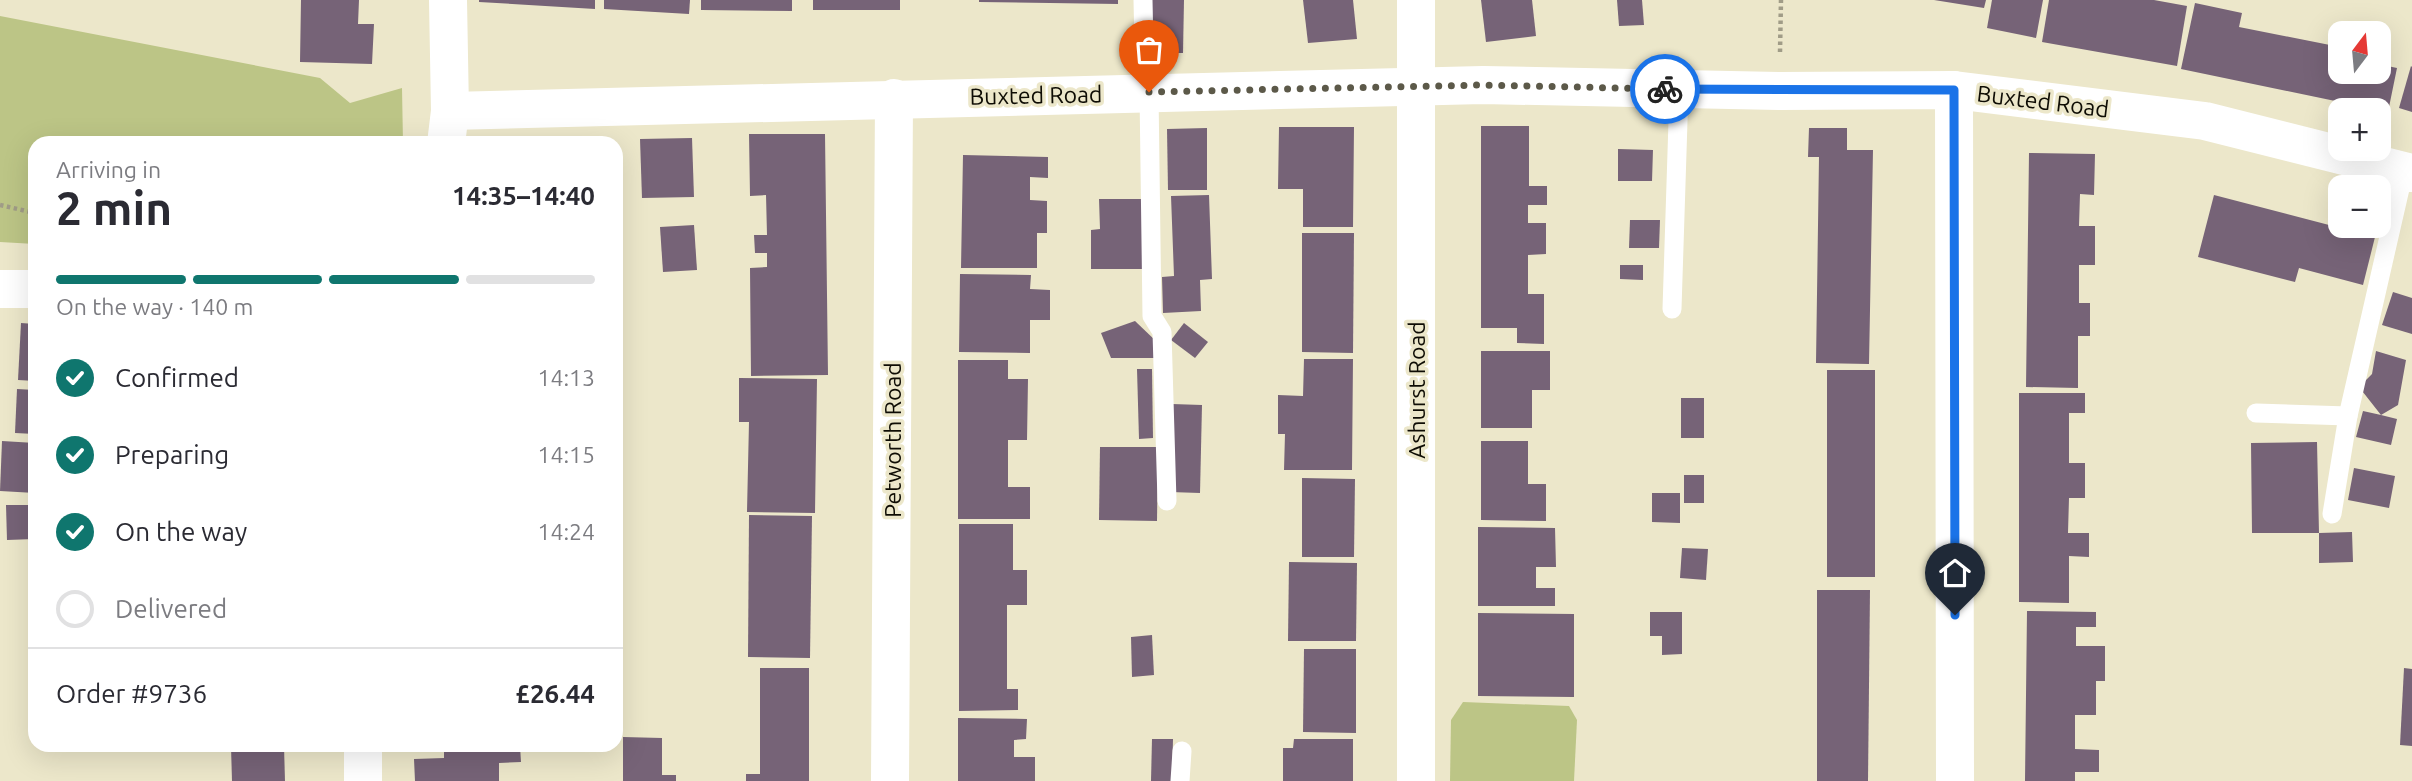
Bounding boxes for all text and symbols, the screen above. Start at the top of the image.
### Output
pin [1119,20,1179,92]
north arrow [2328,21,2390,84]
map controls [2328,21,2391,238]
icon: bag [1130,31,1168,69]
courier [1630,54,1700,124]
icon: bike [1646,70,1684,108]
street label: Buxted Road [969,81,1103,109]
street label: Buxted Road [1976,81,2110,121]
button: + [2328,98,2391,161]
text: Arriving in [56,157,161,182]
button: − [2328,175,2391,238]
text: 14:35–14:40 [452,181,595,210]
text: 2 min [56,182,172,234]
text: On the way · 140 m [56,294,253,319]
street label: Ashurst Road [1404,321,1429,459]
icon: check [56,359,94,397]
street label: Petworth Road [880,362,905,518]
text: Confirmed [115,363,239,392]
text: 14:13 [537,365,595,390]
icon: check [56,436,94,474]
text: Preparing [115,440,229,469]
text: 14:15 [537,442,595,467]
icon: check [56,513,94,551]
text: On the way [115,517,247,546]
text: 14:24 [537,519,595,544]
pin [1925,543,1985,615]
icon: home [1936,554,1974,592]
text: Delivered [115,594,227,623]
text: Order #9736 [56,679,207,708]
text: £26.44 [515,679,595,708]

